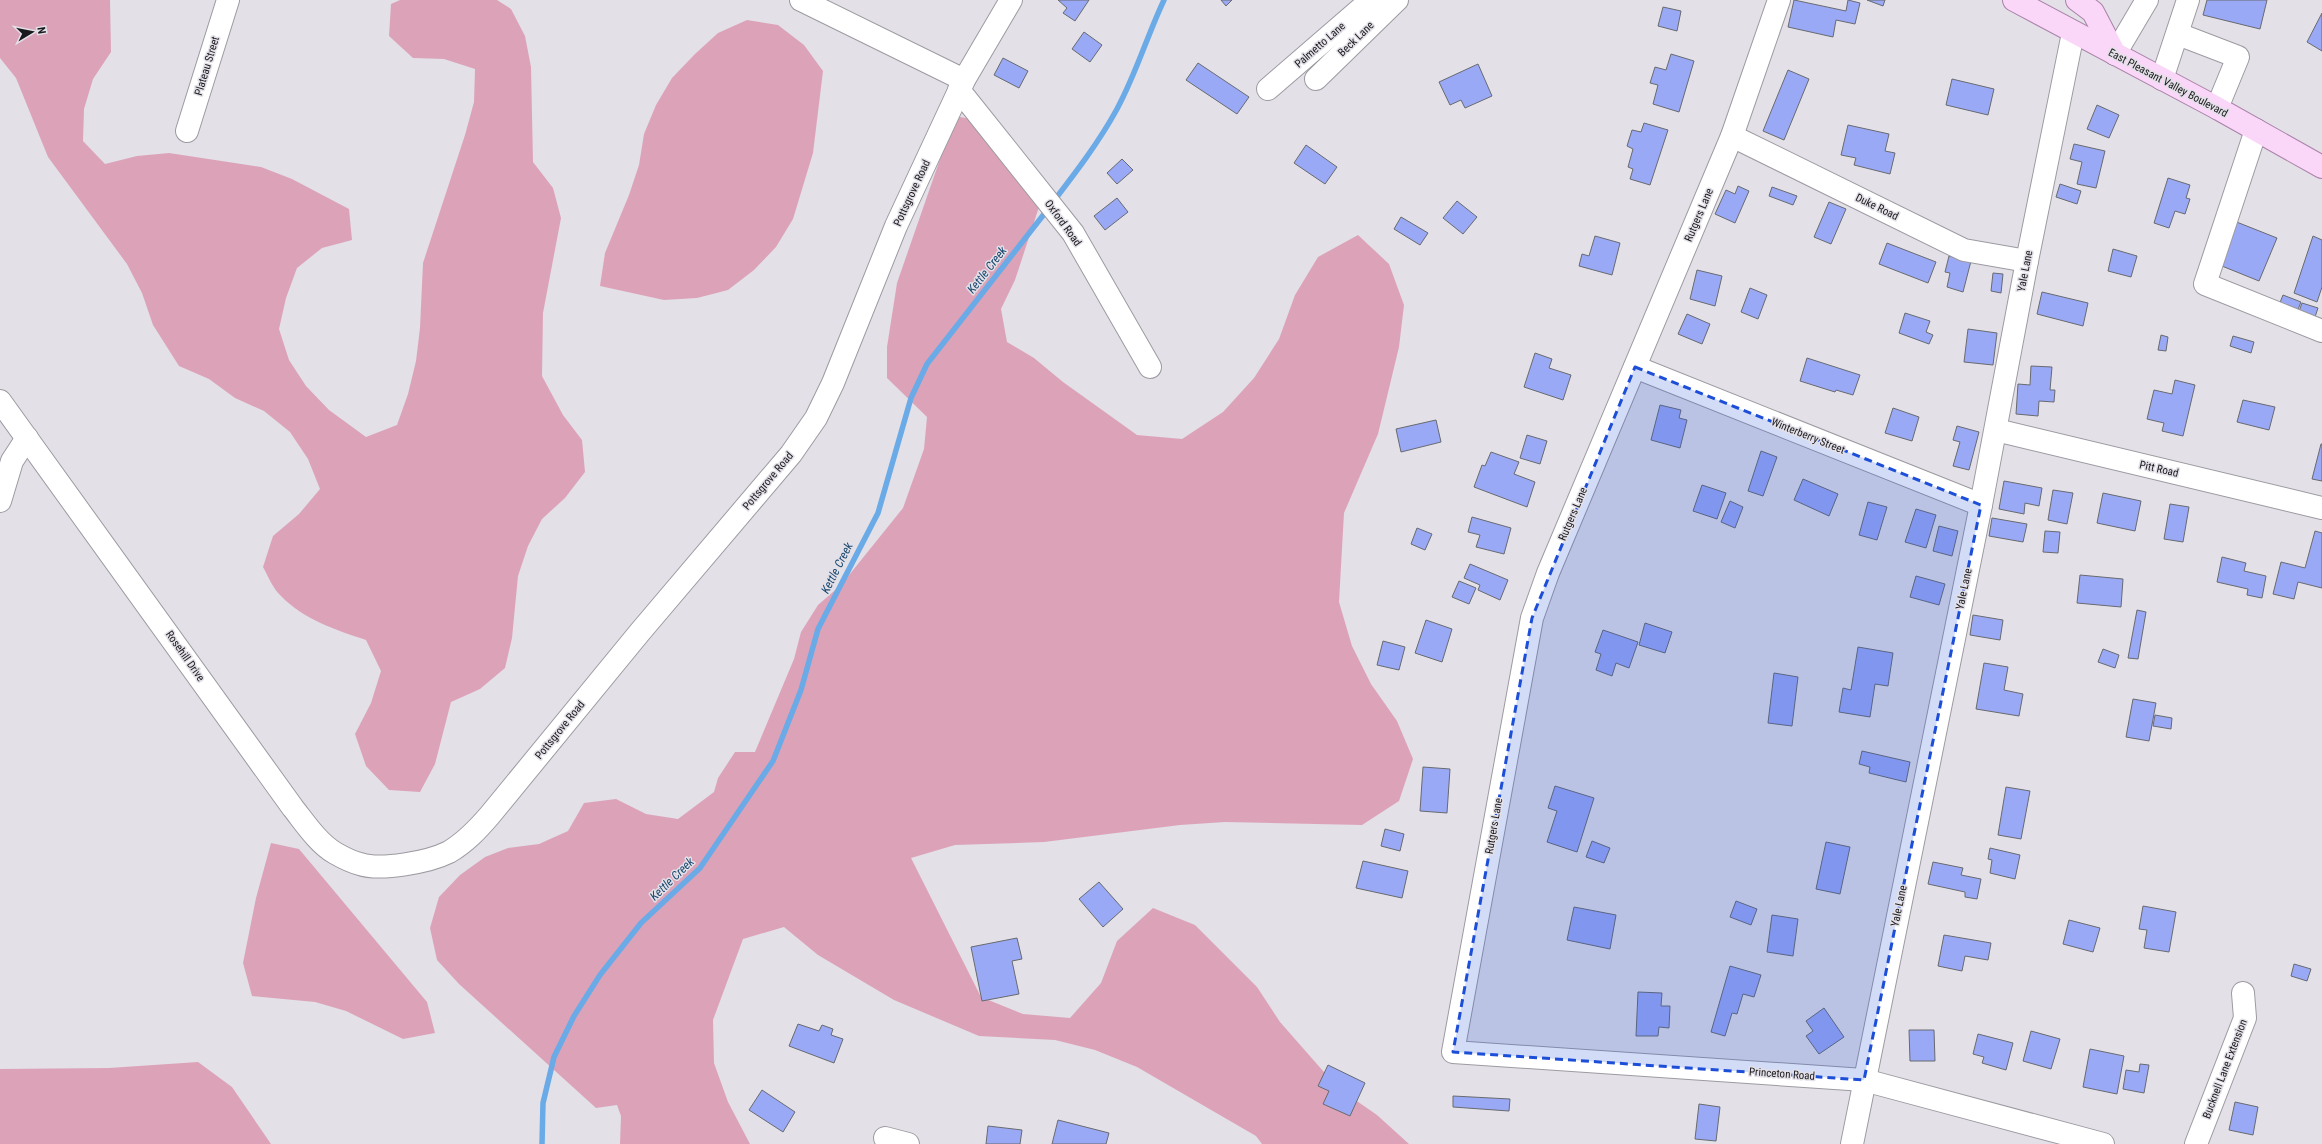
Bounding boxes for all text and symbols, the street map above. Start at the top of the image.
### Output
north arrow [12,12,52,52]
street label: Beck Lane [1335,19,1377,59]
street label: Palmetto Lane [1292,20,1348,70]
text: N [34,26,48,35]
street label: Plateau Street [192,35,222,97]
street label: East Pleasant Valley Boulevard [2106,46,2230,120]
street label: Pottsgrove Road [891,158,933,228]
street label: Rutgers Lane [1682,186,1716,244]
street label: Duke Road [1853,191,1901,223]
street label: Oxford Road [1042,197,1084,249]
water label: Kettle Creek [964,243,1010,296]
street label: Yale Lane [2015,249,2035,293]
street label: Winterberry Street [1769,415,1847,457]
street label: Pottsgrove Road [740,449,796,513]
street label: Pitt Road [2138,458,2180,480]
street label: Rutgers Lane [1556,485,1590,543]
water label: Kettle Creek [818,539,856,596]
street label: Yale Lane [1953,567,1975,611]
street label: Rosehill Drive [163,628,207,684]
street label: Pottsgrove Road [532,698,588,762]
street label: Rutgers Lane [1483,797,1505,855]
water label: Kettle Creek [647,854,697,903]
street label: Yale Lane [1888,884,1910,928]
street label: Bucknell Lane Extension [2200,1017,2250,1121]
street label: Princeton Road [1749,1065,1815,1083]

